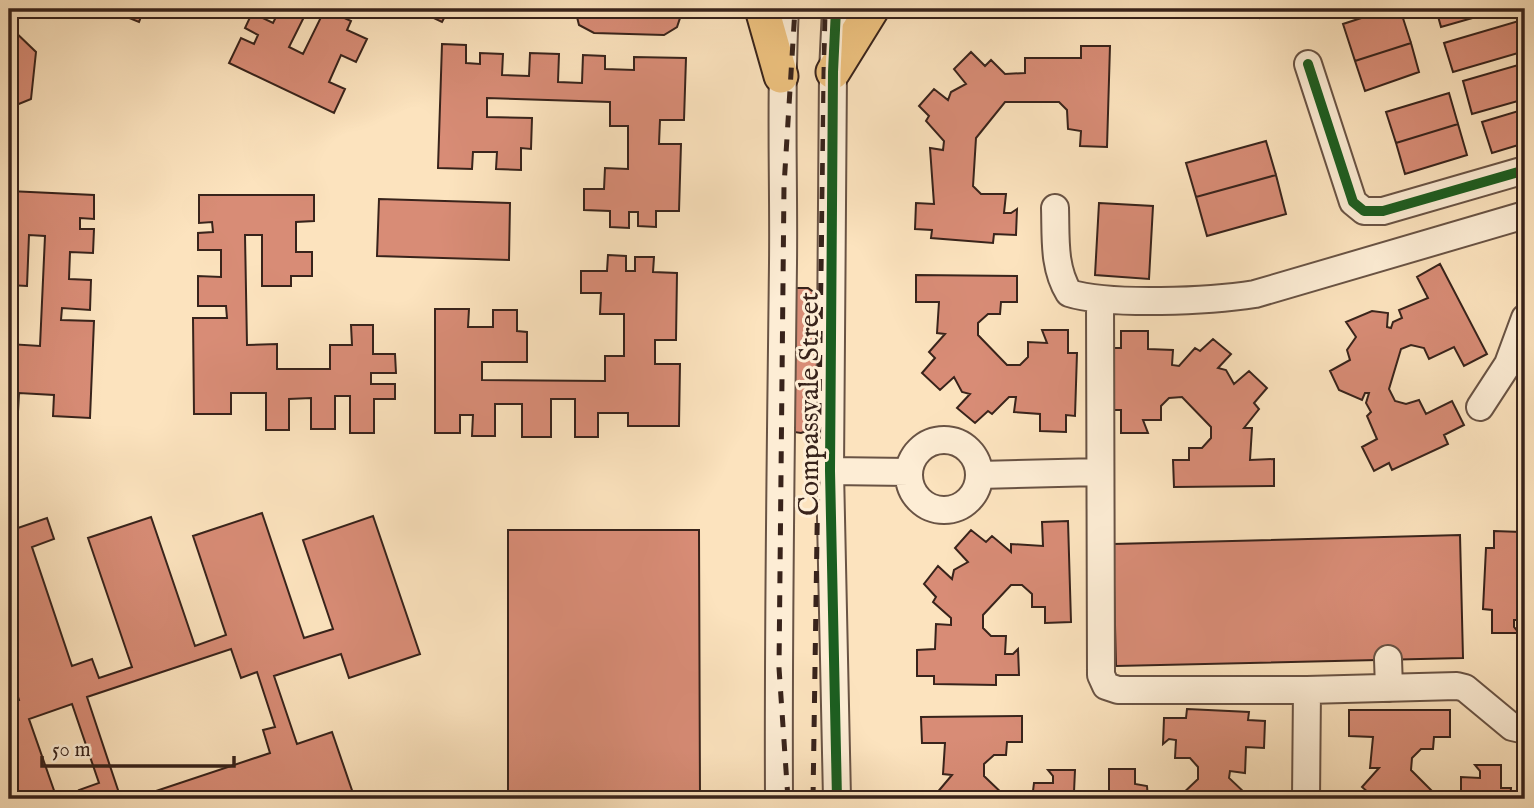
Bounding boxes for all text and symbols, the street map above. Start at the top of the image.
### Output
street label: Compassvale Street [793,292,828,516]
scale bar [42,724,234,768]
text: 50 m [52,737,91,764]

